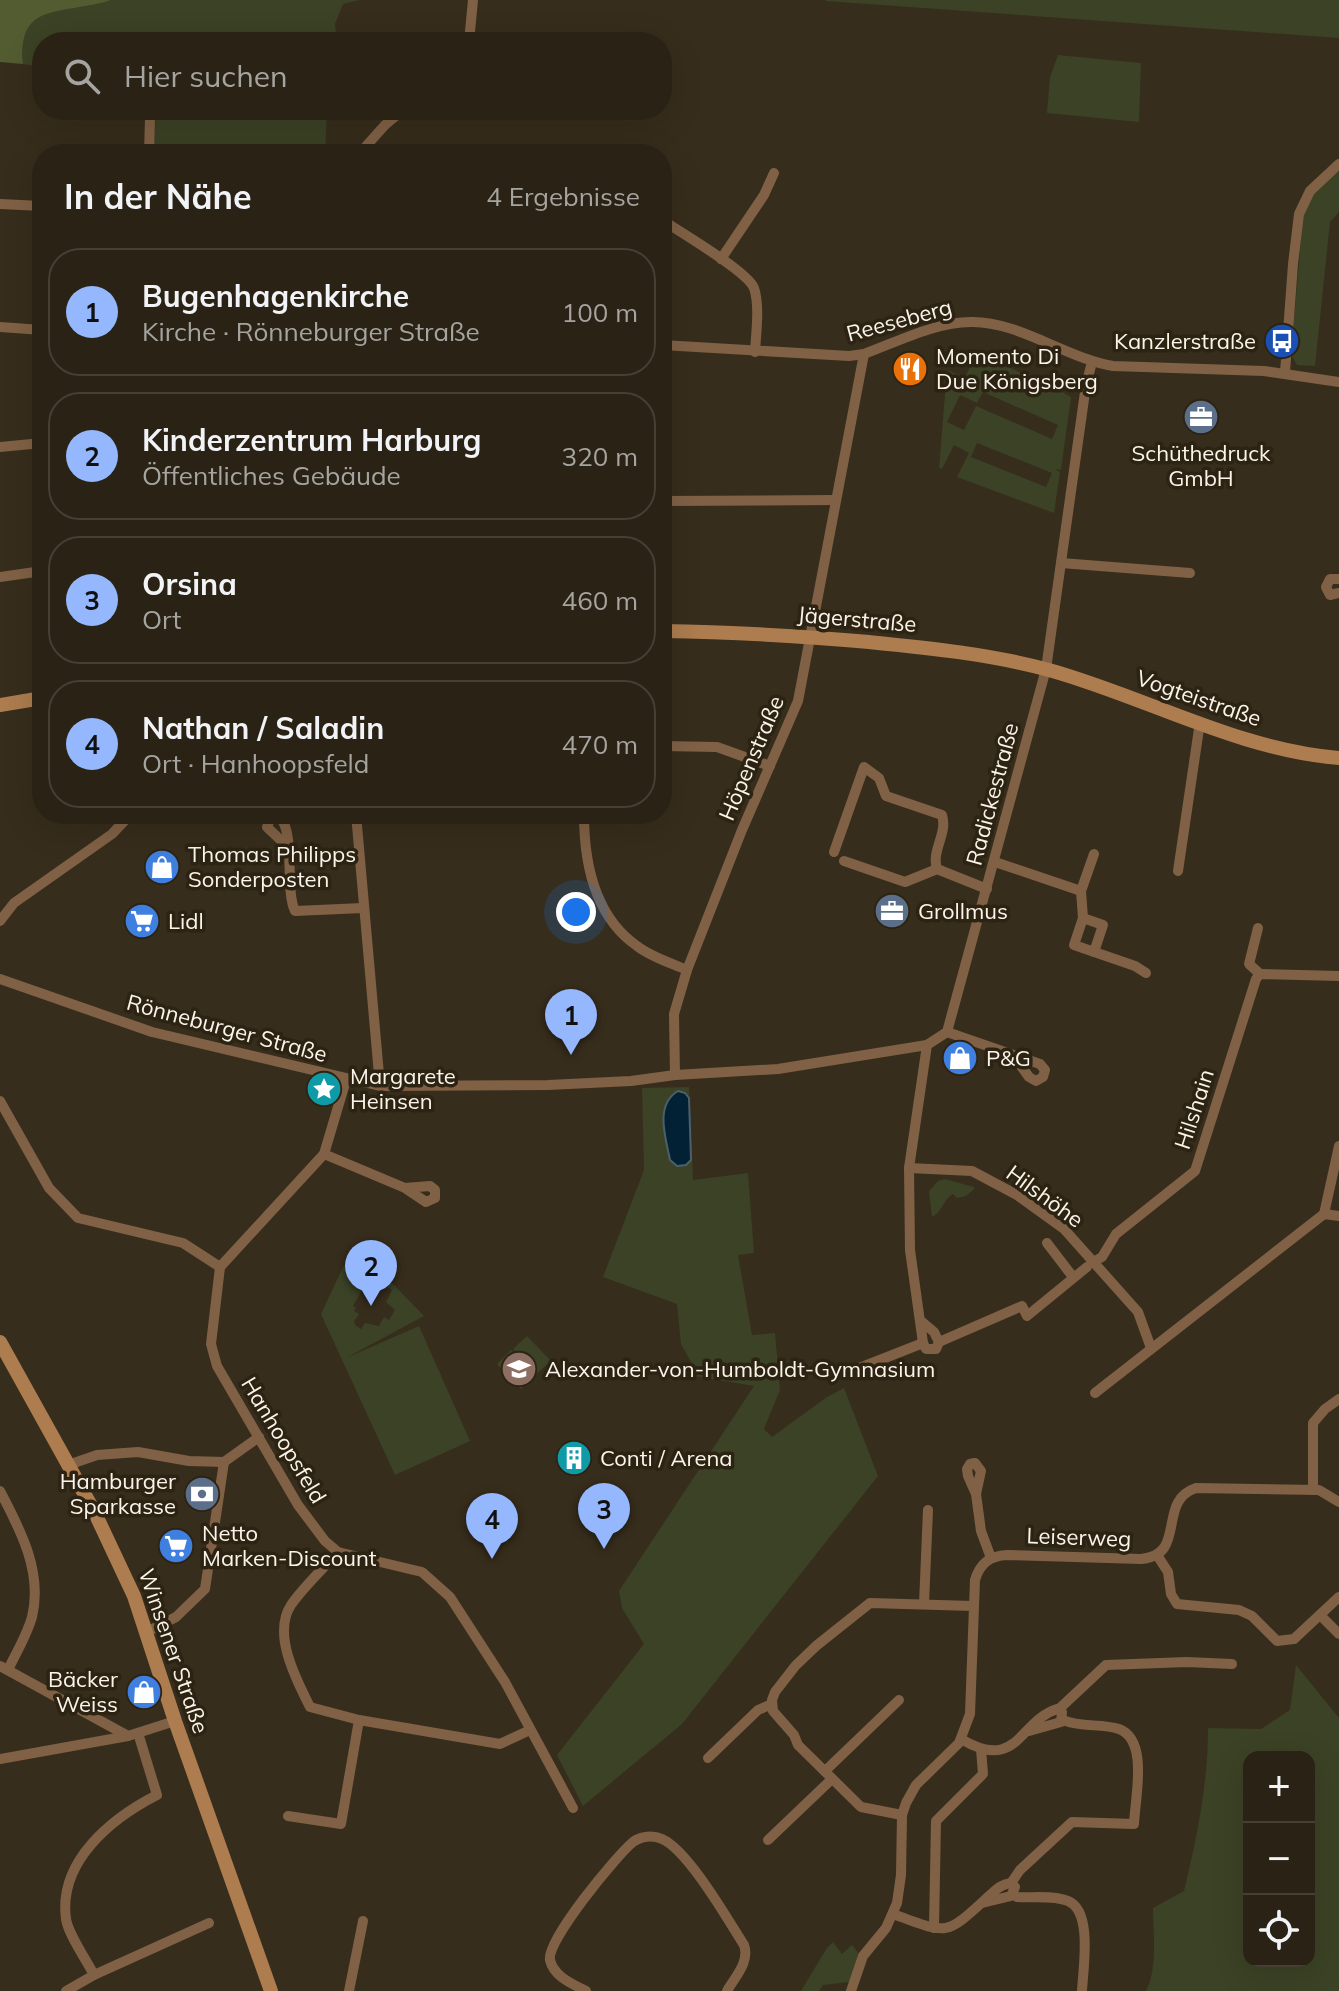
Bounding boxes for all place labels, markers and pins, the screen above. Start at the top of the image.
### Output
bus stop icon: Kanzlerstraße [1263,322,1301,360]
place label: Kanzlerstraße [1114,327,1256,355]
place label: Momento Di Due Königsberg [936,342,1098,395]
restaurant icon: Momento Di Due Königsberg [891,350,929,388]
office icon: Schüthedruck GmbH [1182,398,1220,436]
place label: Schüthedruck GmbH [1132,439,1271,492]
place label: Thomas Philipps Sonderposten [188,840,356,893]
shop icon: Thomas Philipps Sonderposten [143,848,181,886]
office icon: Grollmus [873,892,911,930]
place label: Grollmus [918,897,1008,925]
supermarket icon: Lidl [123,902,161,940]
place label: Lidl [168,907,204,935]
pin: 1 [545,989,597,1055]
shop icon: P&G [941,1039,979,1077]
place label: P&G [986,1044,1031,1072]
place label: Margarete Heinsen [350,1062,456,1115]
place icon: Margarete Heinsen [305,1070,343,1108]
pin: 2 [345,1240,397,1306]
school or university icon: Alexander-von-Humboldt-Gymnasium [500,1350,538,1388]
place label: Alexander-von-Humboldt-Gymnasium [545,1355,935,1383]
building icon: Conti / Arena [555,1439,593,1477]
place label: Conti / Arena [600,1444,733,1472]
place label: Hamburger Sparkasse [60,1467,176,1520]
bank icon: Hamburger Sparkasse [183,1475,221,1513]
pin: 3 [578,1483,630,1549]
pin: 4 [466,1493,518,1559]
place label: Netto Marken-Discount [202,1519,377,1572]
supermarket icon: Netto Marken-Discount [157,1527,195,1565]
place label: Bäcker Weiss [48,1665,118,1718]
shop icon: Bäcker Weiss [125,1673,163,1711]

